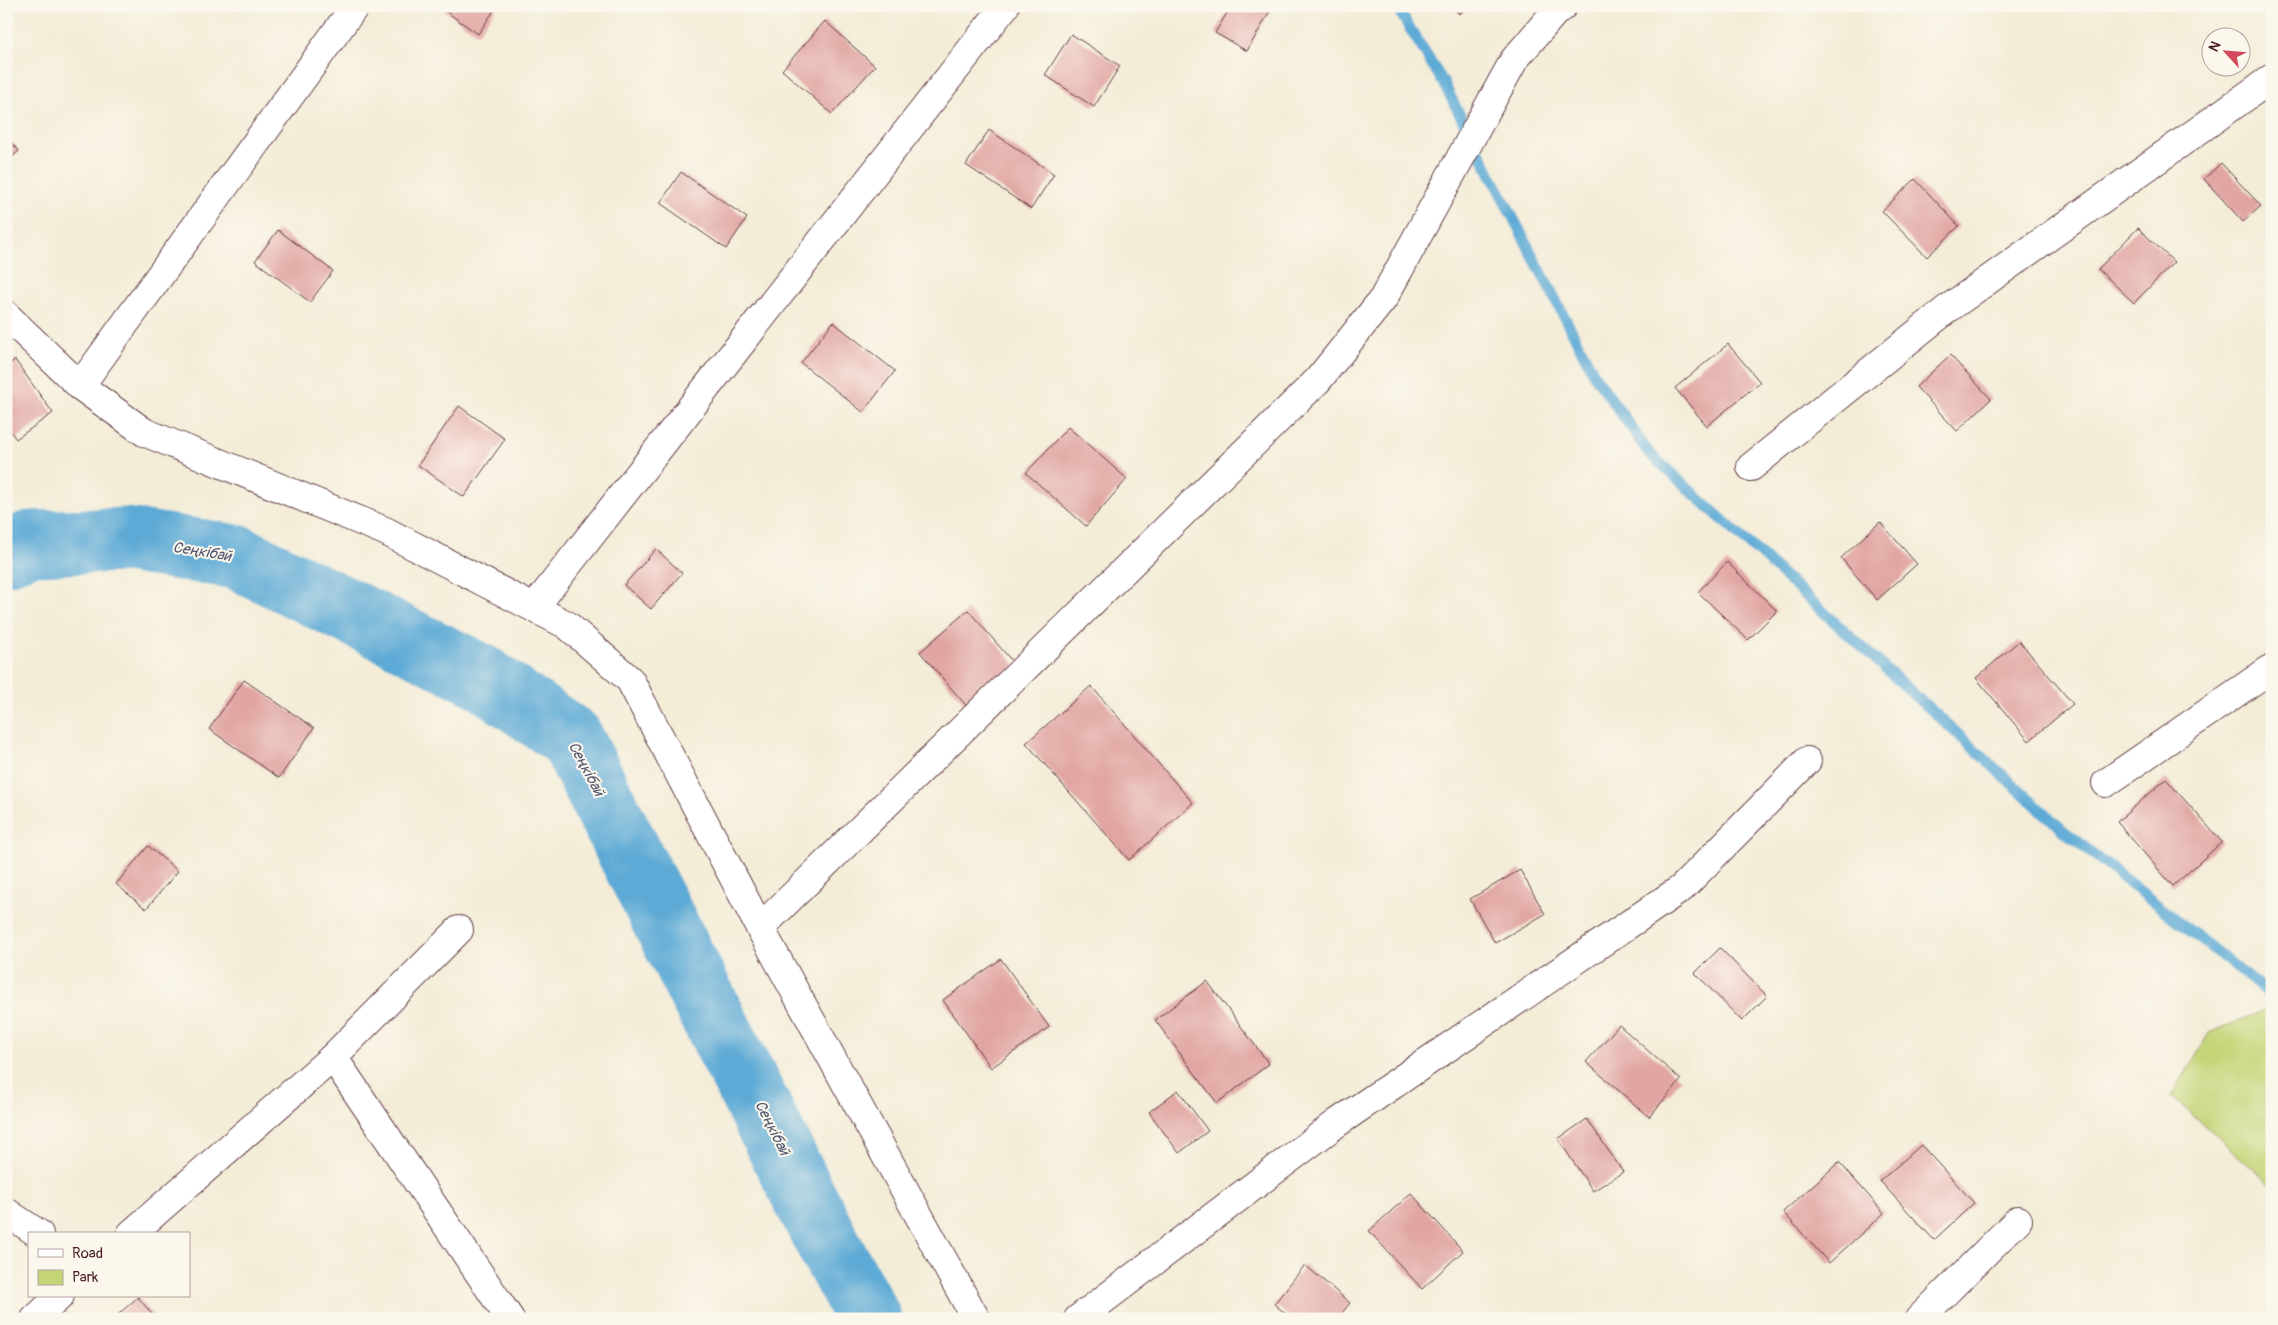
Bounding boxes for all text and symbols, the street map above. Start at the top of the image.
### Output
north arrow [2200,28,2250,78]
text: N [2205,39,2224,55]
water label: Сеңкібай [171,538,234,566]
water label: Сеңкібай [564,739,609,801]
water label: Сеңкібай [750,1097,795,1160]
legend [28,1232,190,1298]
text: Road [72,1244,103,1263]
text: Park [72,1268,99,1287]

